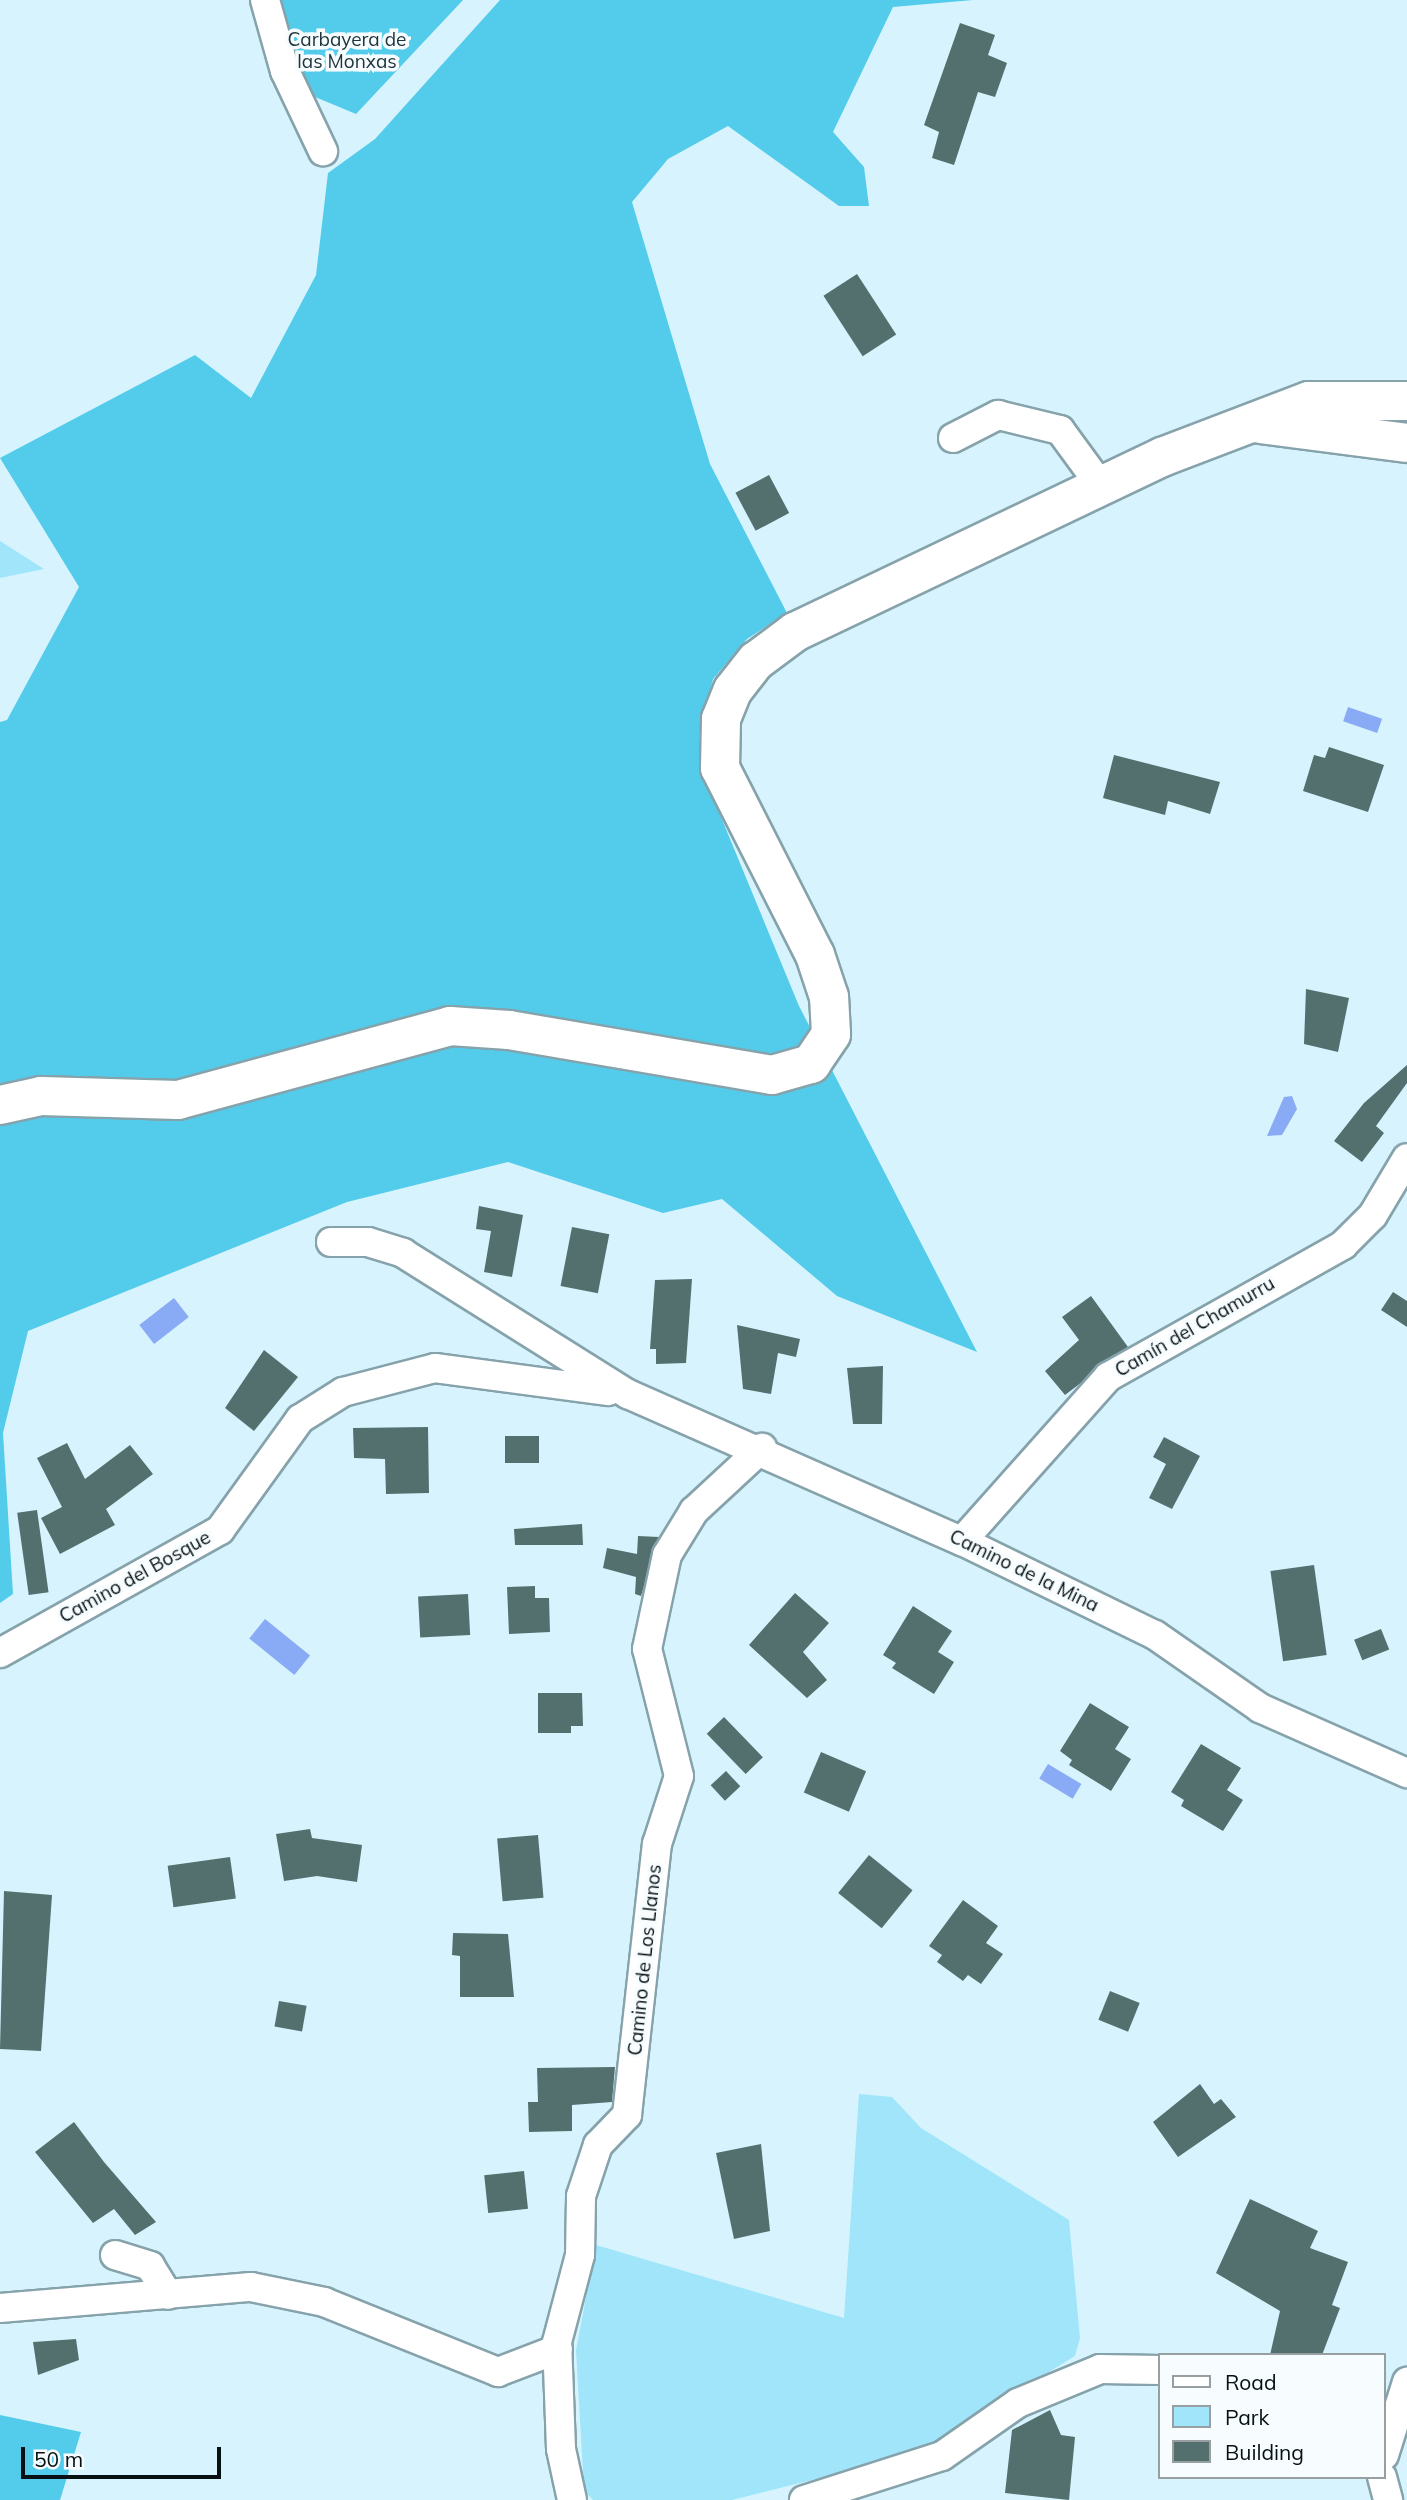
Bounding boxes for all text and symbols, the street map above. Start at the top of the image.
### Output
park label: Carbayera de las Monxas [288,29,406,73]
street label: Camín del Chamurru [1111,1272,1279,1382]
street label: Camino de la Mina [946,1525,1102,1617]
street label: Camino del Bosque [55,1526,215,1628]
street label: Camino de Los Llanos [624,1863,666,2057]
legend [1158,2353,1386,2479]
text: Road [1225,2369,1276,2395]
text: Park [1225,2404,1269,2430]
scale bar [24,2434,224,2478]
text: Building [1225,2439,1304,2465]
text: 50 m [34,2446,83,2472]

